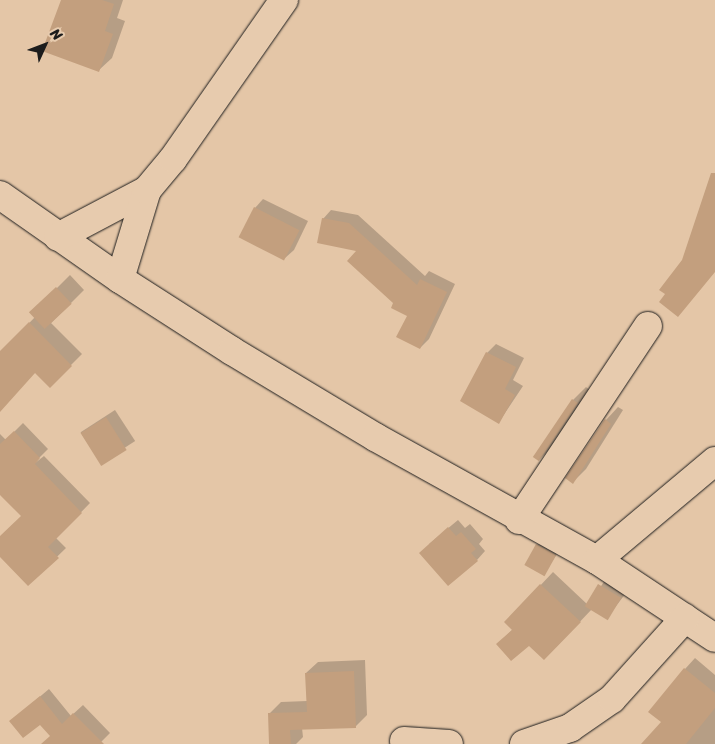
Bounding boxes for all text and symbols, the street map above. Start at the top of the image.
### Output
north arrow [20,20,70,70]
text: N [44,22,69,46]

